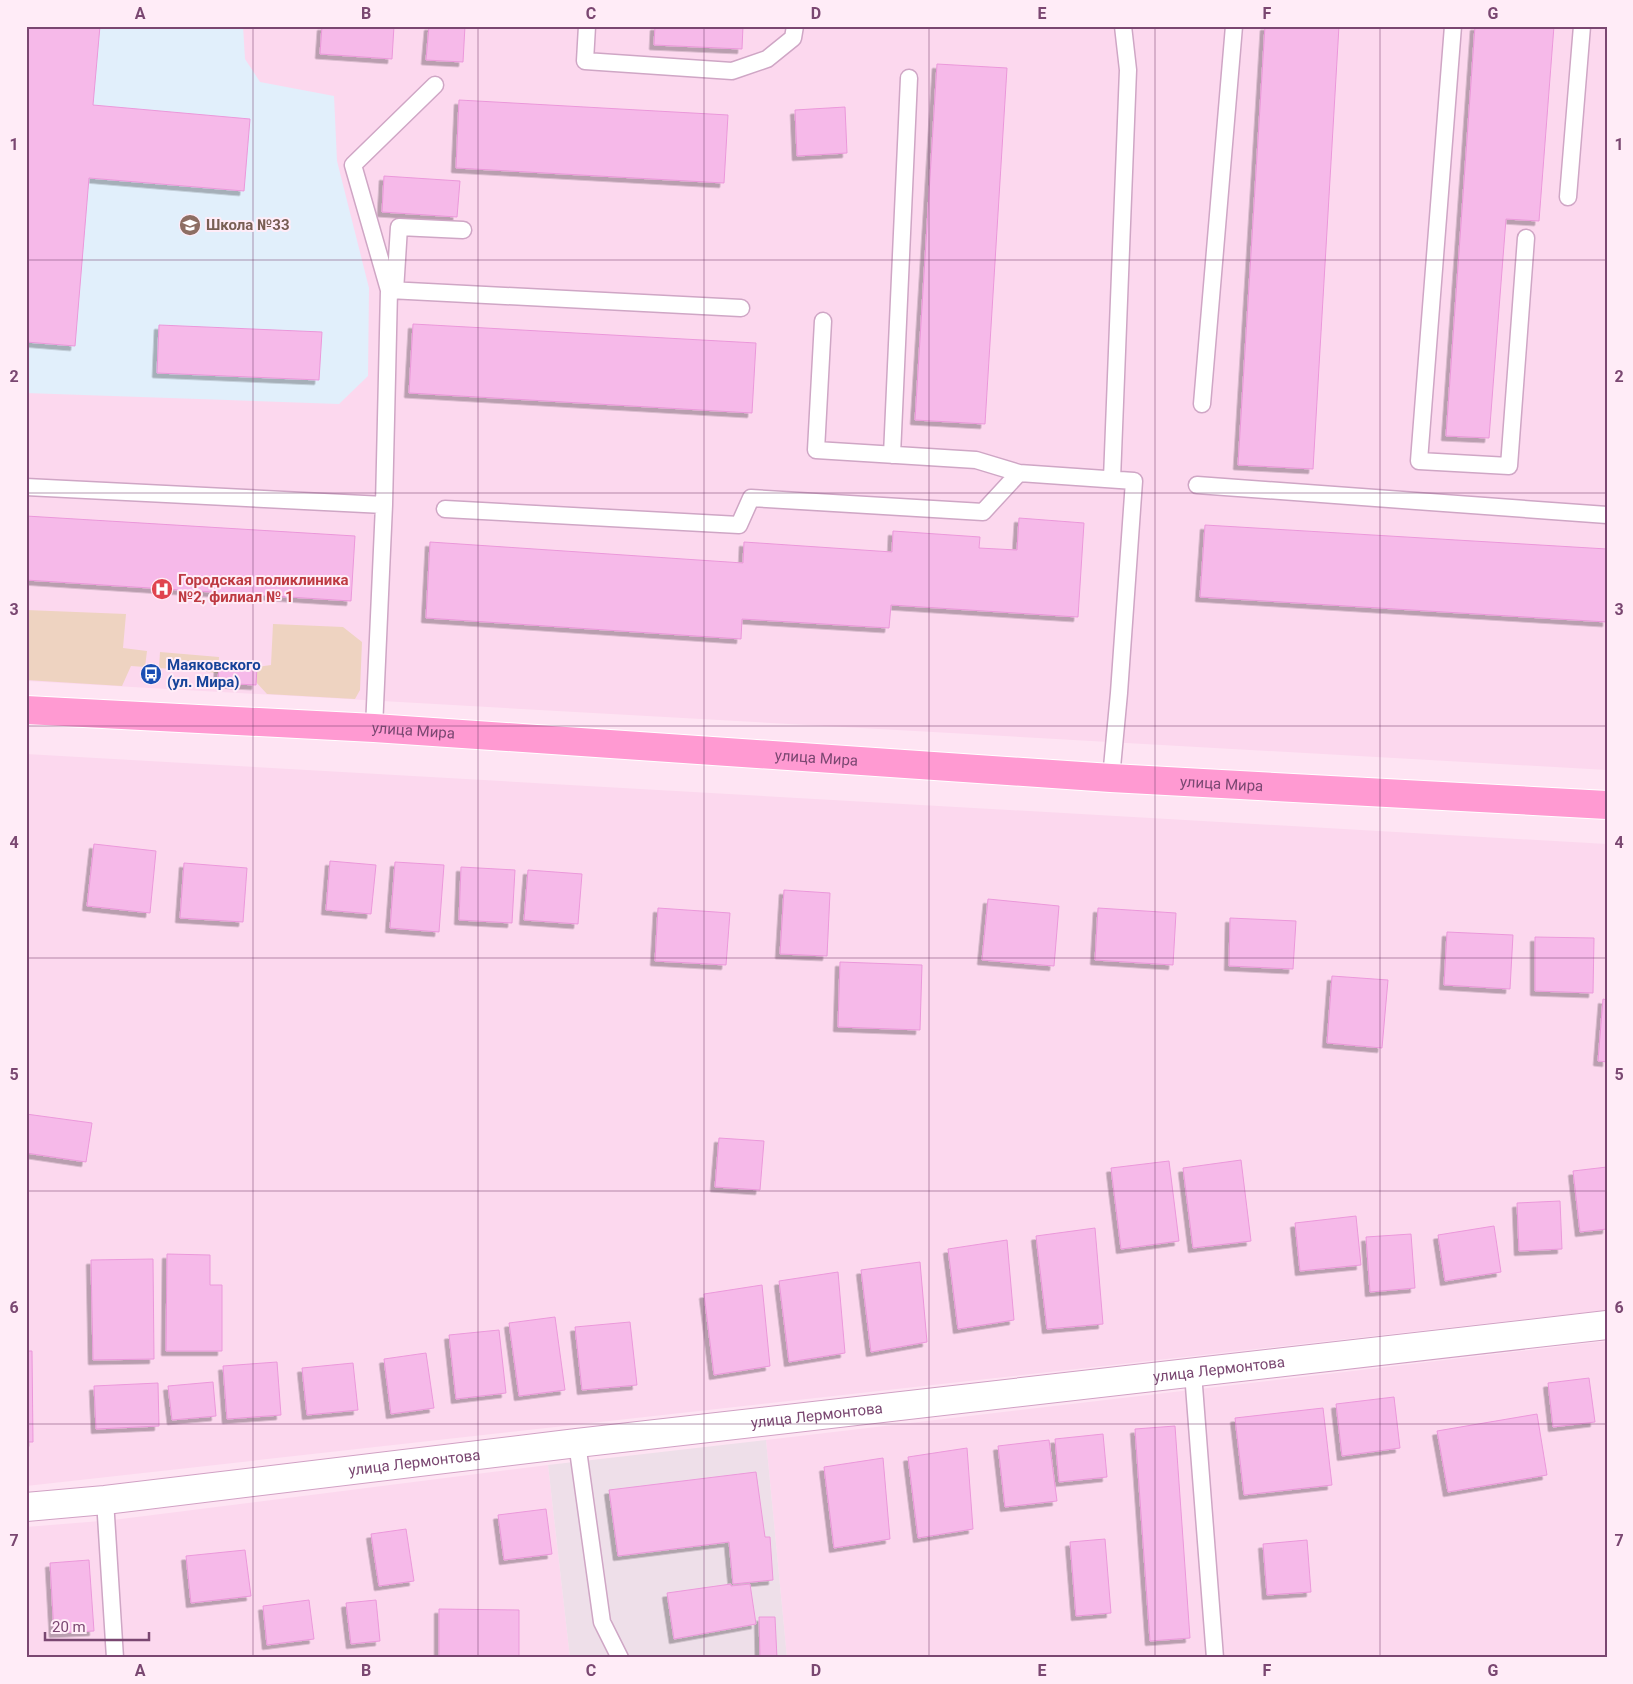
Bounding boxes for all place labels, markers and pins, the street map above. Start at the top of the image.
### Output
school or university icon: Школа №33 [178,213,202,237]
place label: Школа №33 [206,216,290,234]
place label: Городская поликлиника №2, филиал № 1 [178,571,349,606]
hospital icon: Городская поликлиника №2, филиал № 1 [150,577,174,601]
place label: Маяковского (ул. Мира) [167,656,261,691]
bus stop icon: Маяковского (ул. Мира) [139,662,163,686]

